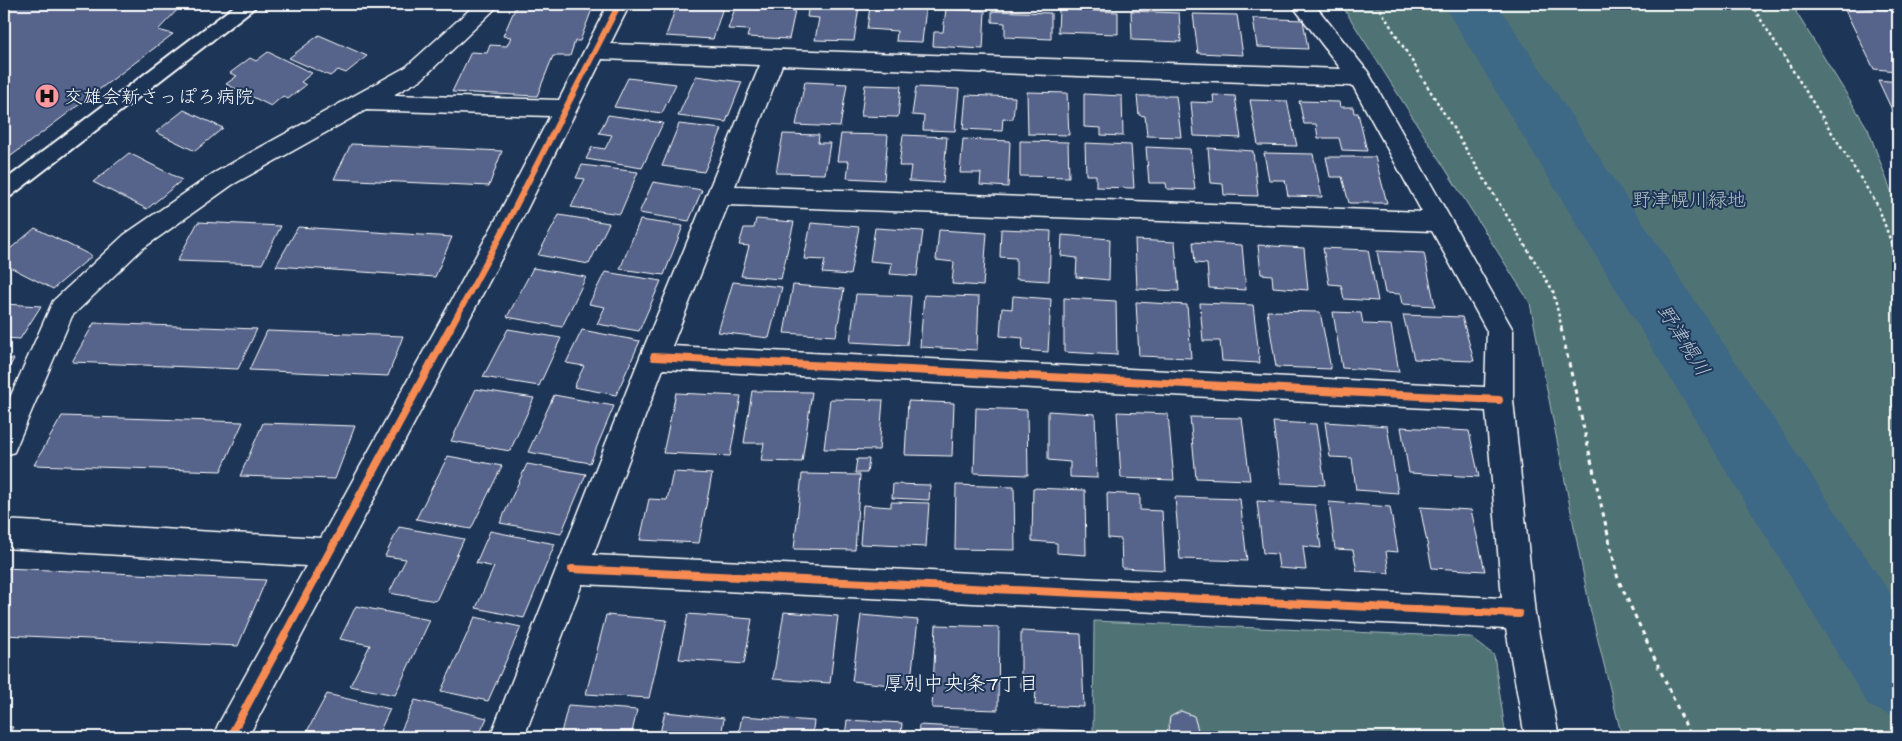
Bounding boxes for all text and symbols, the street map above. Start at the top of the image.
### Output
hospital icon: 交雄会新さっぽろ病院 [34,83,60,109]
place label: 交雄会新さっぽろ病院 [64,84,254,111]
park label: 野津幌川緑地 [1632,187,1746,214]
water label: 野津幌川 [1650,299,1716,382]
district label: 厚別中央1条7丁目 [884,670,1038,698]

